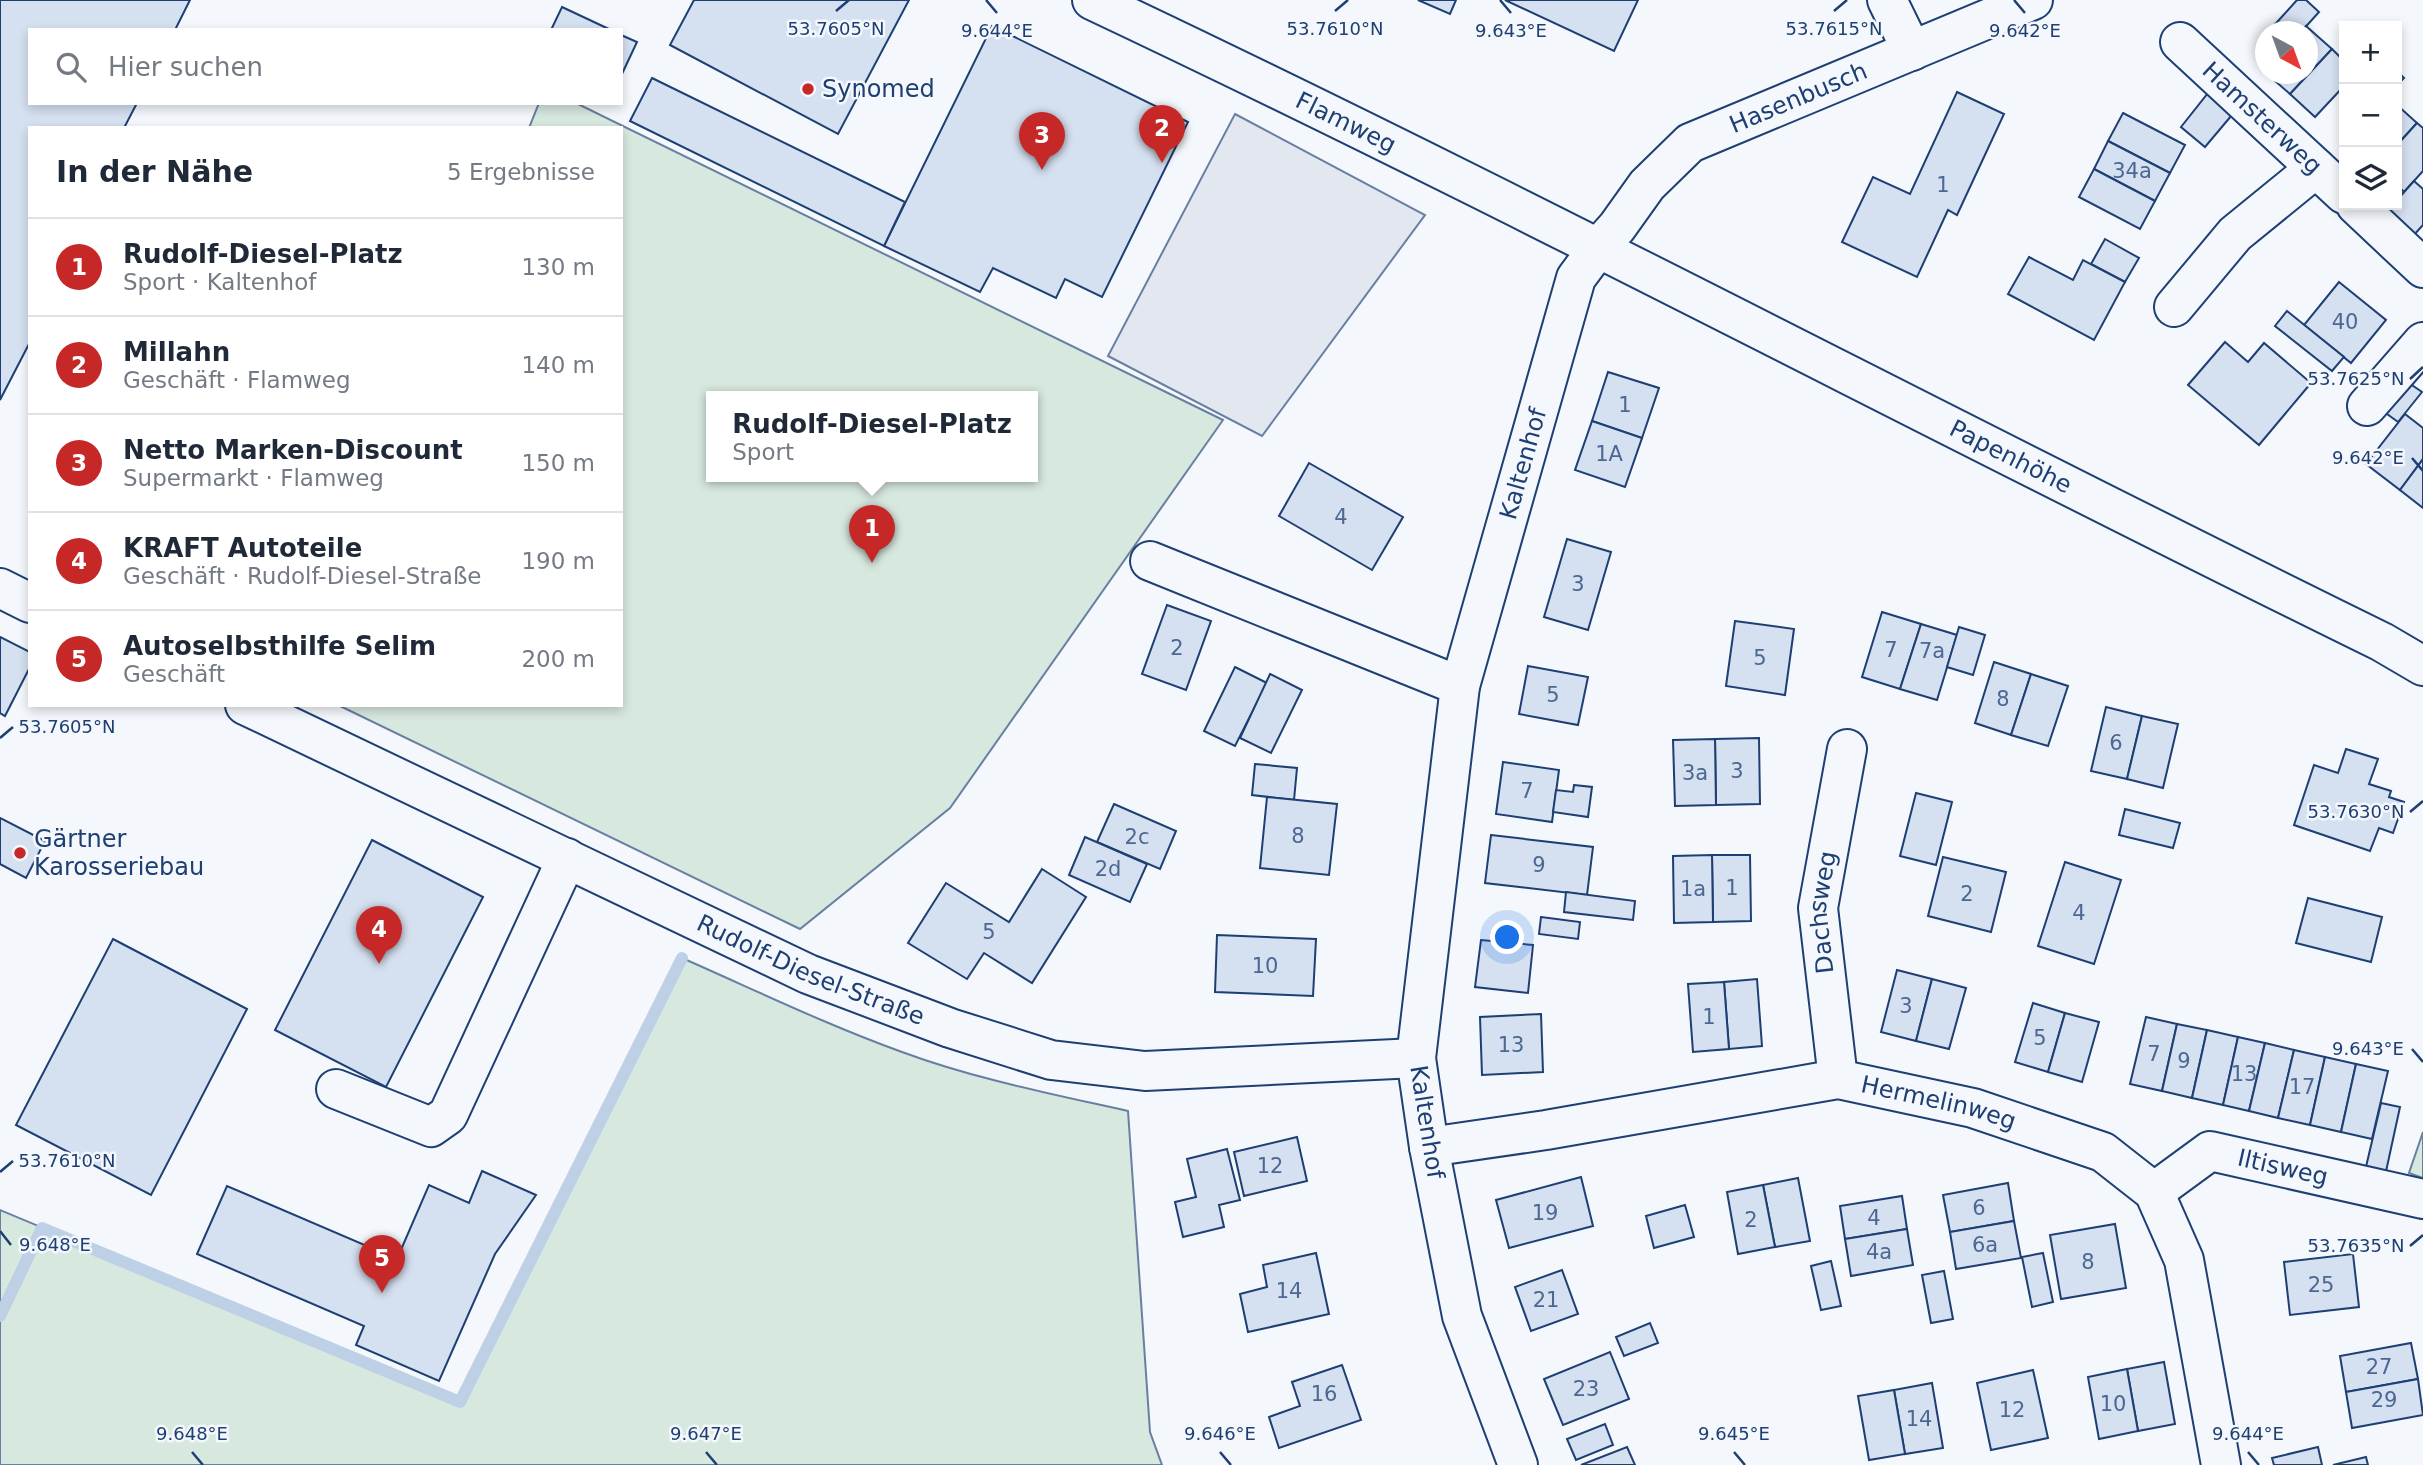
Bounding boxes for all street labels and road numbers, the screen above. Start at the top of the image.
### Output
street label: Hamsterweg [2197,56,2328,180]
street label: Hasenbusch [1725,57,1871,139]
street label: Flamweg [1291,86,1401,159]
street label: Kaltenhof [1494,404,1552,523]
street label: Papenhöhe [1945,414,2076,499]
street label: Dachsweg [1803,849,1842,975]
street label: Rudolf-Diesel-Straße [692,909,928,1031]
street label: Kaltenhof [1404,1063,1450,1181]
street label: Hermelinweg [1859,1070,2020,1136]
street label: Iltisweg [2235,1144,2331,1191]

